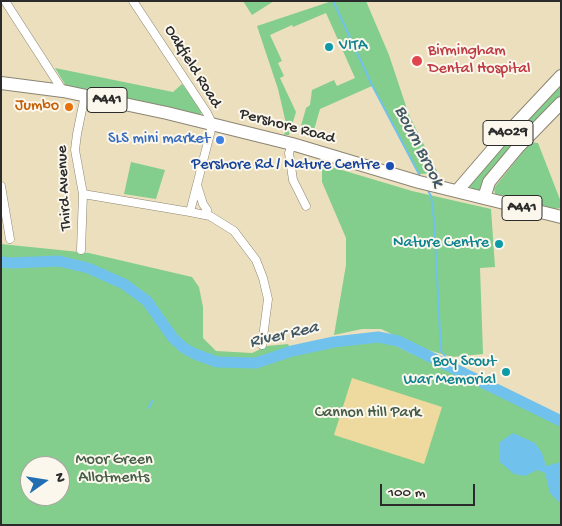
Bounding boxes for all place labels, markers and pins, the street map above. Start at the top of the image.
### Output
place label: VITA [339,37,367,57]
marker: VITA [323,41,335,53]
place label: Birmingham Dental Hospital [428,42,531,80]
marker: Birmingham Dental Hospital [410,54,424,68]
place label: Jumbo [15,97,59,117]
marker: Jumbo [63,101,75,113]
place label: SLS mini market [108,130,210,150]
marker: SLS mini market [214,134,226,146]
place label: Pershore Rd / Nature Centre [192,156,380,176]
marker: Pershore Rd / Nature Centre [384,160,396,172]
place label: Nature Centre [393,234,489,254]
marker: Nature Centre [493,238,505,250]
place label: Boy Scout War Memorial [404,353,496,391]
marker: Boy Scout War Memorial [500,366,512,378]

